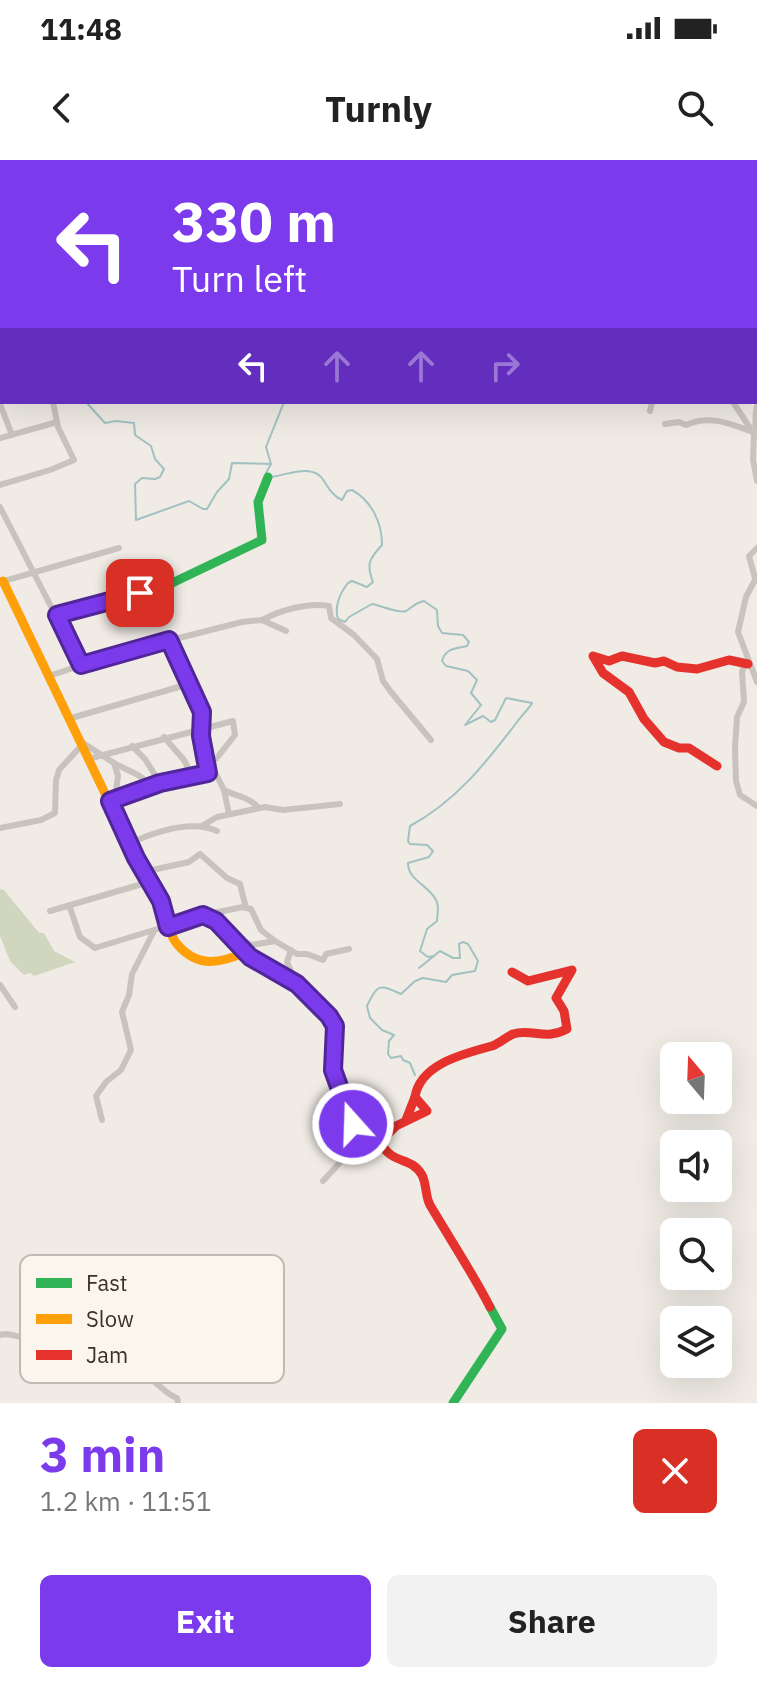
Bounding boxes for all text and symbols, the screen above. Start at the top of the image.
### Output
text: 11:48 [40,9,122,48]
text: Turnly [325,85,432,132]
icon: back [40,86,84,130]
icon: search [673,86,717,130]
text: 330 m [172,185,336,257]
icon: left [40,192,144,296]
text: Turn left [172,255,307,302]
icon: left [231,344,275,388]
icon: ahead [315,344,359,388]
icon: ahead [399,344,443,388]
icon: right [483,344,527,388]
pin [106,559,174,627]
icon: arrive [118,571,162,615]
north arrow [660,1042,732,1114]
map controls [660,1042,732,1378]
position arrow [311,1082,395,1166]
button: sound [660,1130,732,1202]
button: search [660,1218,732,1290]
legend [20,1255,284,1383]
text: Fast [86,1268,127,1297]
text: Slow [86,1304,134,1333]
button: layers [660,1306,732,1378]
text: Jam [86,1340,128,1369]
text: 3 min [40,1423,165,1485]
button: close [633,1429,717,1513]
text: 1.2 km · 11:51 [40,1484,212,1518]
button: Exit [40,1575,371,1667]
button: Share [387,1575,717,1667]

